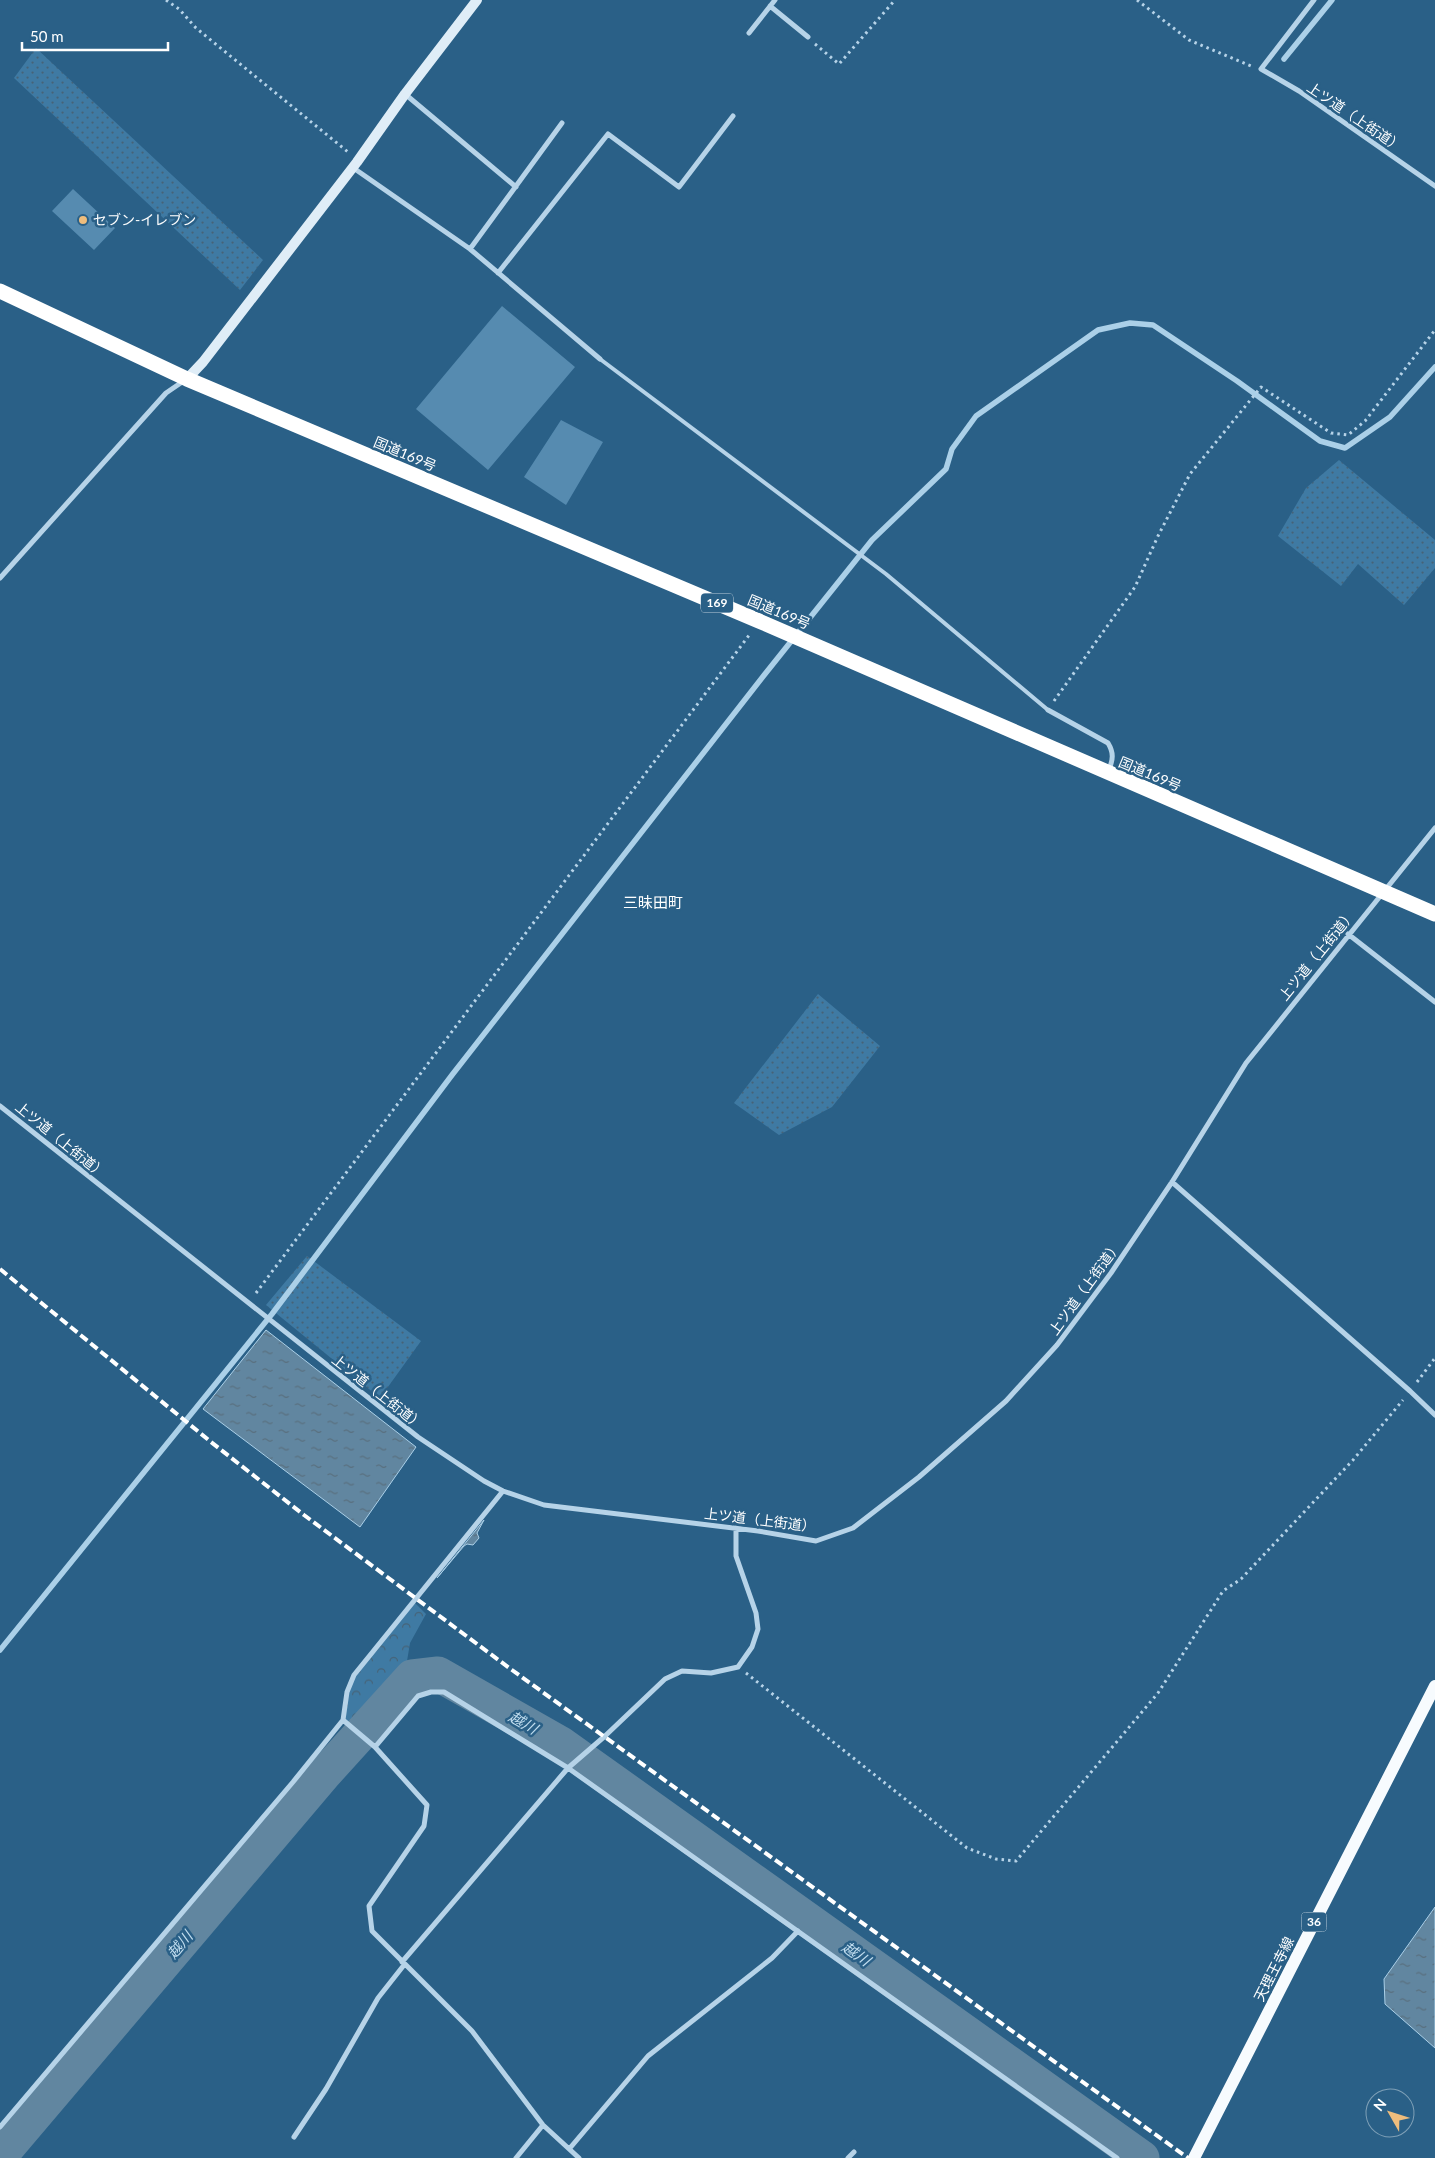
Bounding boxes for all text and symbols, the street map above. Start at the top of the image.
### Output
scale bar [22,20,169,52]
text: 50 m [30,27,64,45]
street label: 上ツ道（上街道） [1304,78,1406,155]
place label: セブン-イレブン [93,211,196,228]
marker: セブン-イレブン [77,214,89,226]
street label: 国道169号 [371,433,439,474]
street label: 国道169号 [745,591,813,632]
road number: 169 [701,594,733,612]
street label: 国道169号 [1116,753,1184,794]
district label: 三昧田町 [623,893,683,911]
street label: 上ツ道（上街道） [1275,906,1358,1004]
street label: 上ツ道（上街道） [12,1098,110,1181]
street label: 上ツ道（上街道） [1045,1237,1124,1338]
street label: 上ツ道（上街道） [329,1350,428,1433]
street label: 上ツ道（上街道） [703,1504,817,1535]
water label: 越川 [506,1707,543,1738]
road number: 36 [1302,1912,1326,1931]
water label: 越川 [163,1926,197,1962]
street label: 天理王寺線 [1250,1934,1297,2004]
water label: 越川 [839,1937,876,1970]
north arrow [1365,2088,1415,2138]
text: N [1370,2095,1390,2114]

